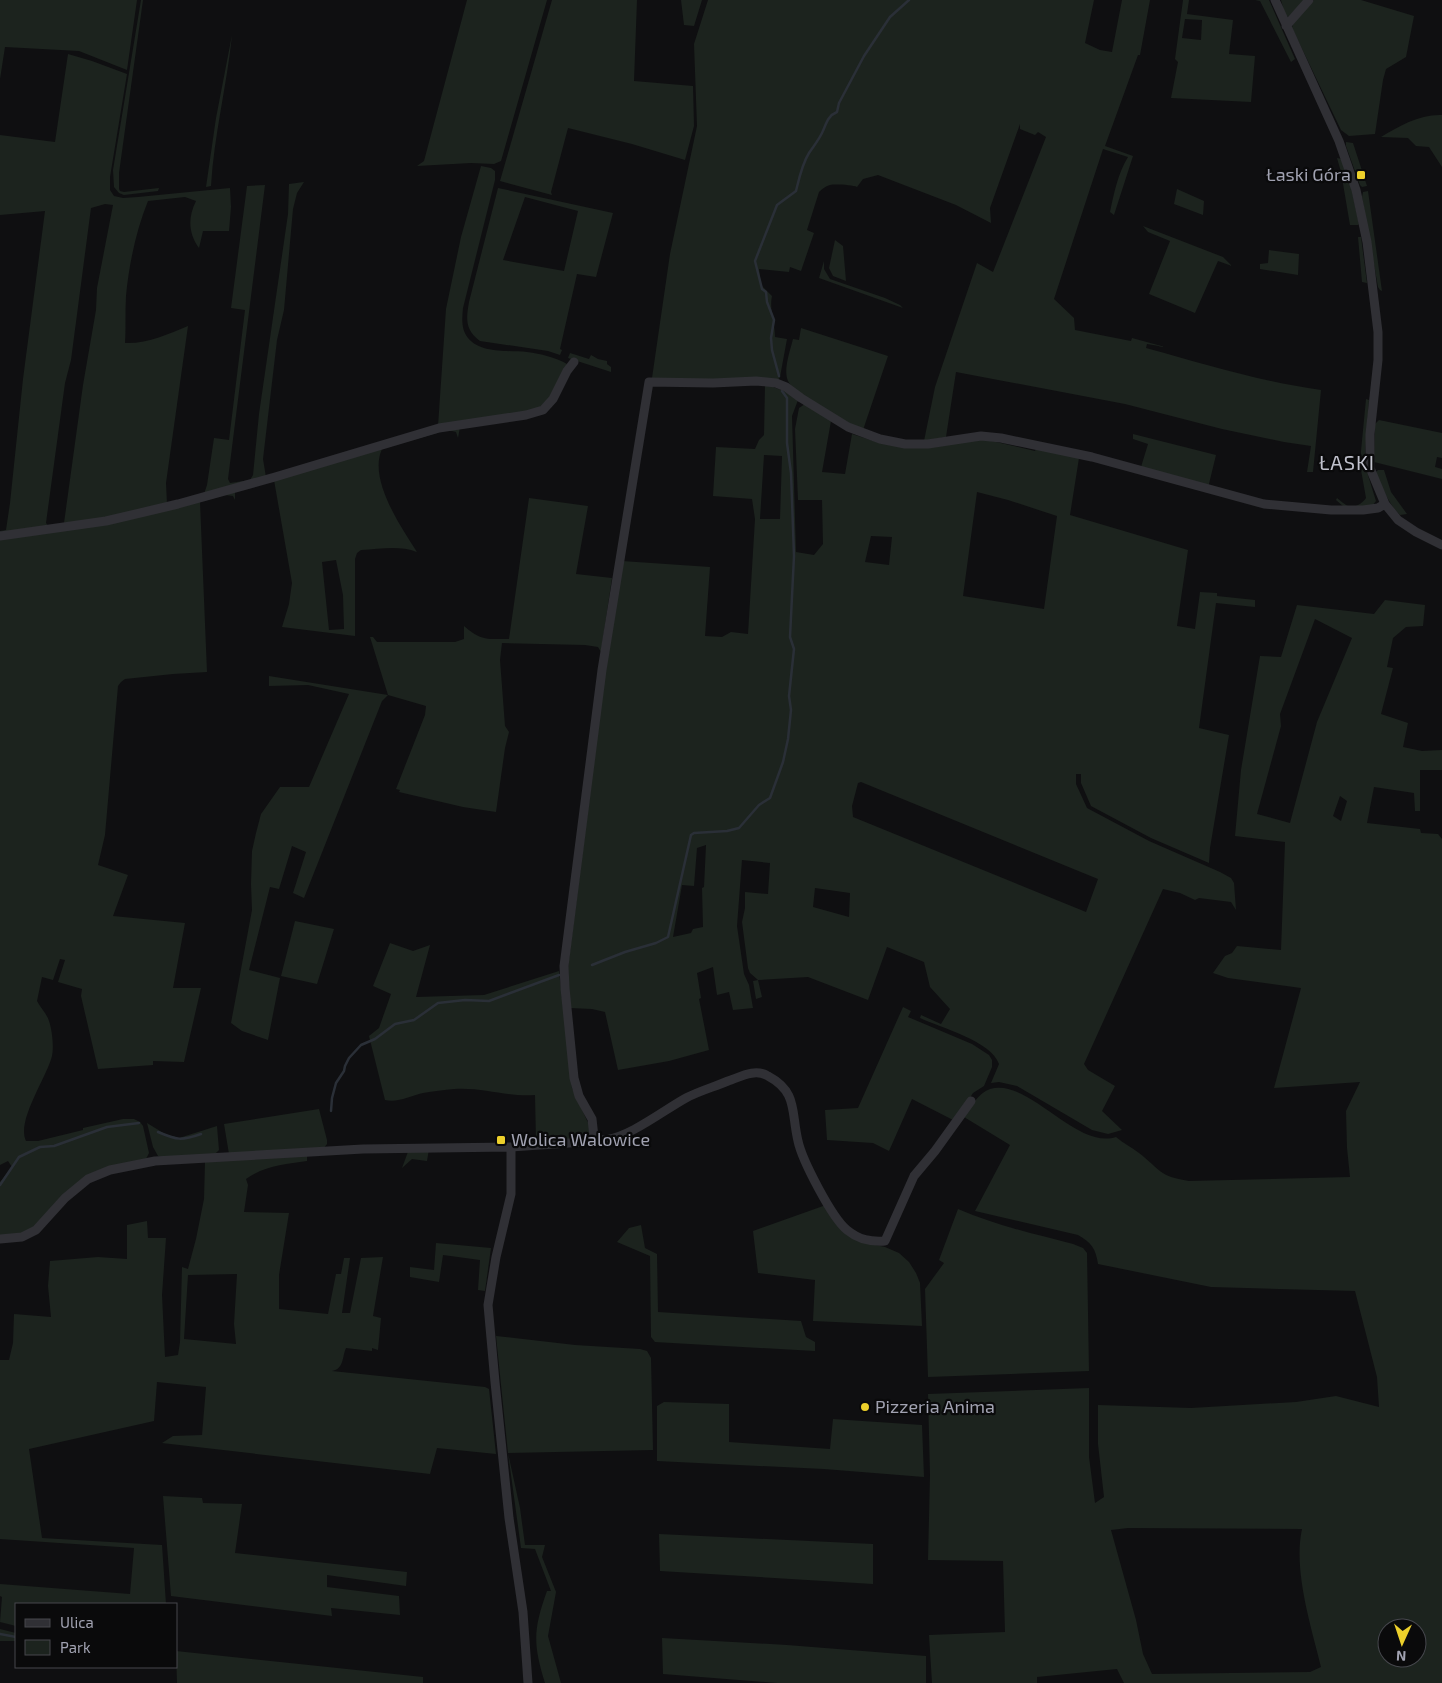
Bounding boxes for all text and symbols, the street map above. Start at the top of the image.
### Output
place label: Łaski Góra [1266,163,1351,185]
marker: Łaski Góra [1355,169,1367,181]
district label: ŁASKI [1319,450,1375,474]
place label: Wolica Walowice [511,1128,650,1150]
marker: Wolica Walowice [495,1134,507,1146]
place label: Pizzeria Anima [875,1395,995,1417]
marker: Pizzeria Anima [859,1401,871,1413]
legend [15,1603,178,1668]
text: Ulica [60,1613,94,1631]
north arrow [1377,1618,1427,1668]
text: Park [60,1638,91,1656]
text: N [1396,1648,1407,1665]

